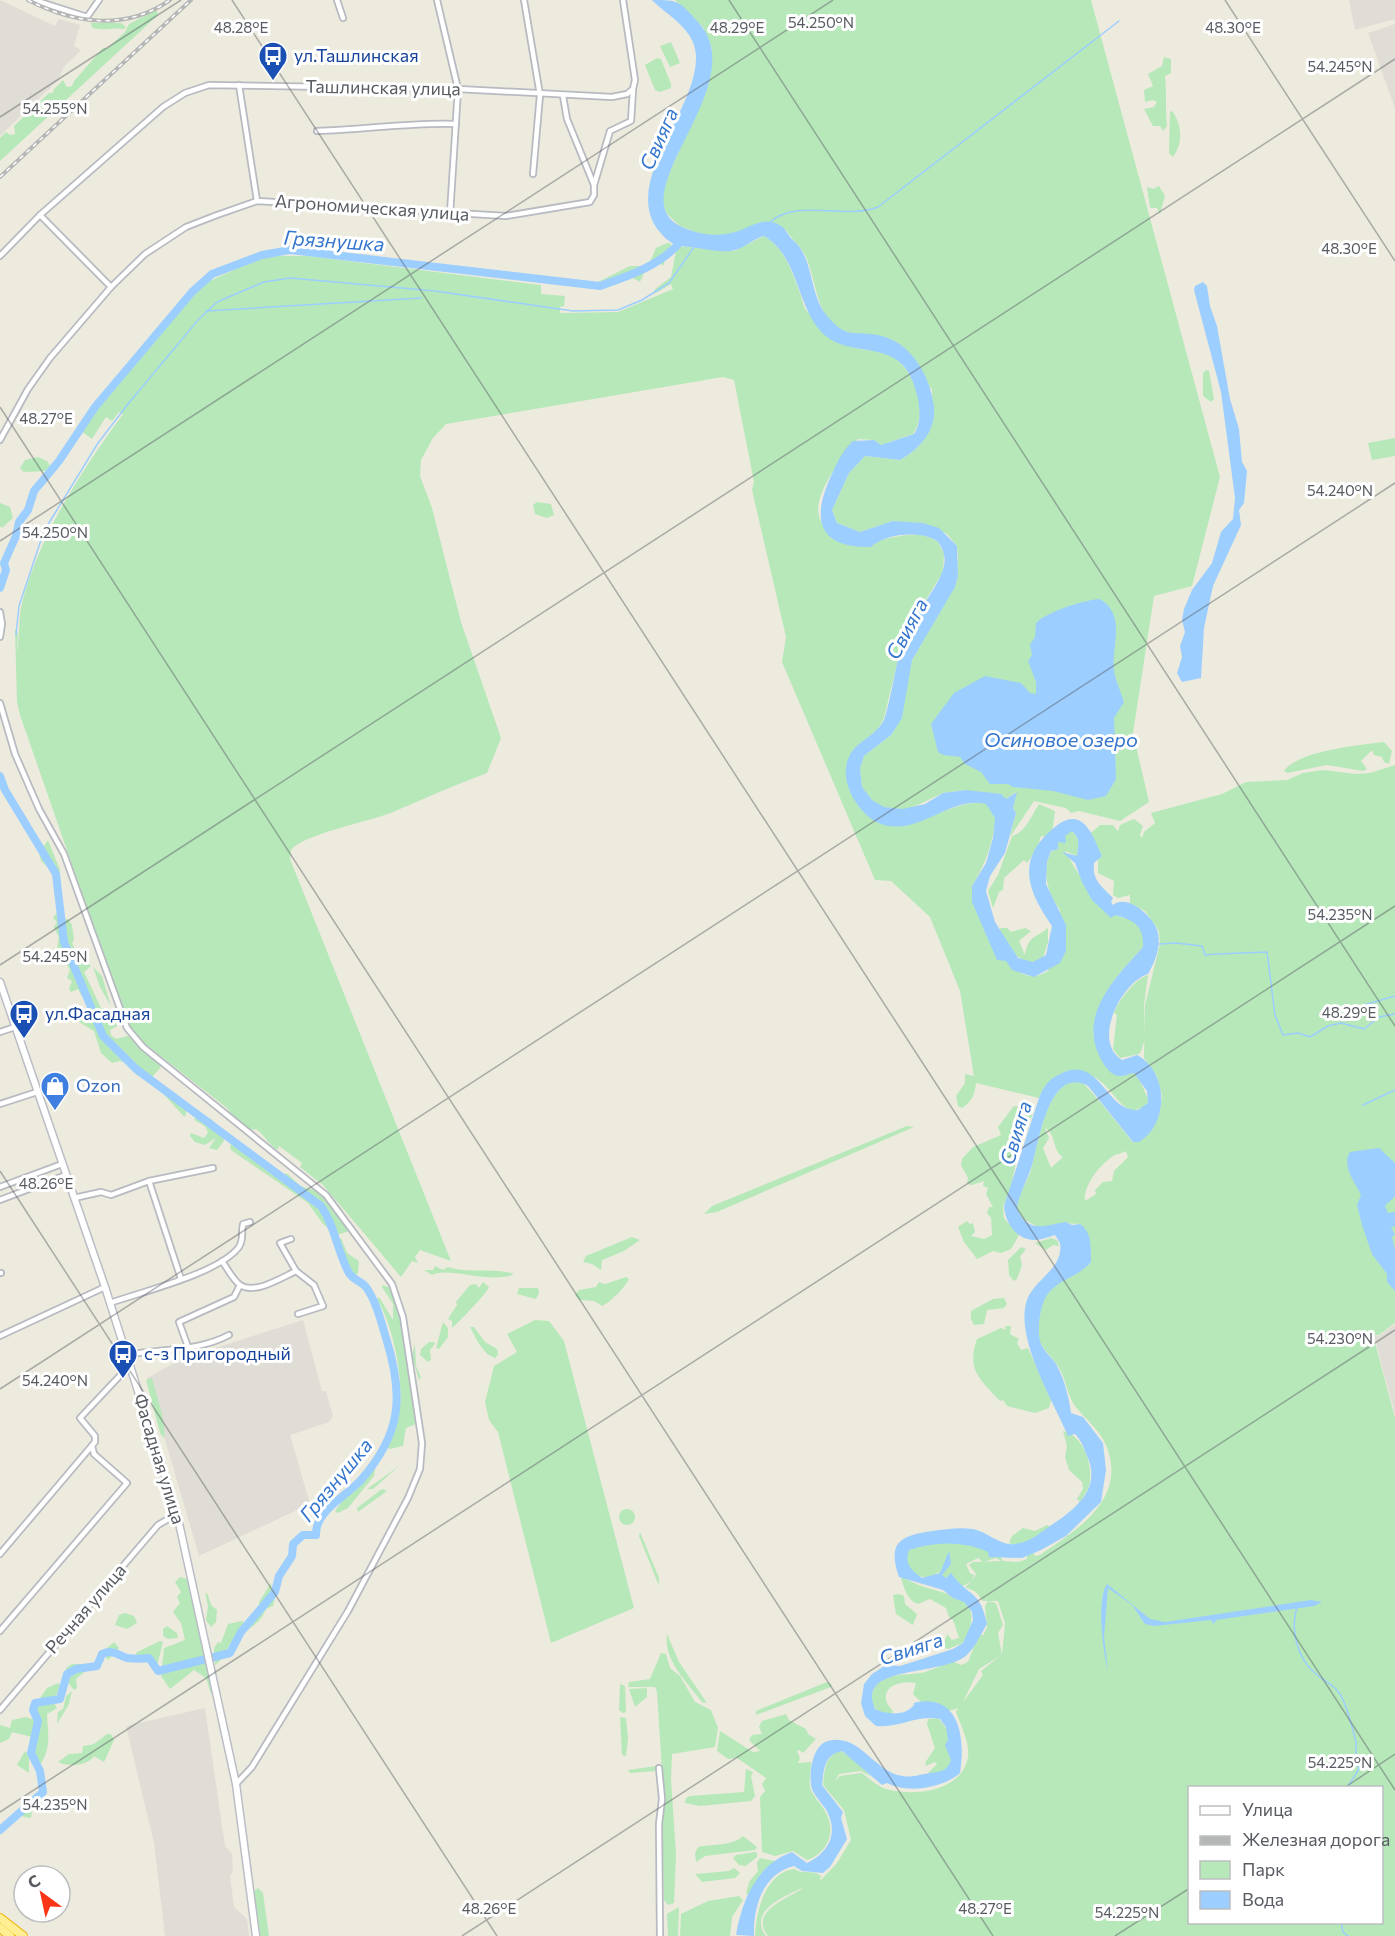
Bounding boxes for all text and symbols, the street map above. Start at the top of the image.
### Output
text: 54.250°N [788,13,854,31]
text: 48.28°E [214,18,268,36]
text: 48.29°E [710,18,764,36]
text: 48.30°E [1205,18,1261,36]
bus stop icon: ул.Ташлинская [257,40,289,82]
place label: ул.Ташлинская [294,44,419,66]
text: 54.245°N [1307,57,1373,75]
street label: Ташлинская улица [305,75,461,99]
text: 54.255°N [23,99,87,117]
water label: Свияга [634,104,682,173]
street label: Агрономическая улица [274,189,470,225]
water label: Грязнушка [283,225,385,255]
text: 48.30°E [1321,239,1377,257]
text: 48.27°E [19,409,73,427]
text: 54.240°N [1307,481,1373,499]
text: 54.250°N [22,523,88,541]
water label: Свияга [880,594,932,663]
water label: Осиновое озеро [984,727,1138,751]
text: 54.235°N [1308,905,1372,923]
text: 54.245°N [22,947,88,965]
bus stop icon: ул.Фасадная [8,998,40,1040]
place label: ул.Фасадная [45,1002,150,1024]
text: 48.29°E [1322,1003,1376,1021]
shop icon: Ozon [39,1070,71,1112]
place label: Ozon [76,1074,121,1096]
water label: Свияга [994,1098,1036,1168]
text: 48.26°E [19,1174,73,1192]
text: 54.230°N [1307,1329,1373,1347]
bus stop icon: с-з Пригородный [107,1338,139,1380]
place label: с-з Пригородный [144,1342,291,1364]
text: 54.240°N [22,1371,88,1389]
street label: Фасадная улица [130,1391,190,1527]
water label: Грязнушка [294,1433,377,1526]
street label: Речная улица [40,1559,130,1658]
water label: Свияга [876,1627,946,1670]
text: 54.225°N [1308,1753,1372,1771]
legend [1188,1786,1383,1924]
text: 54.235°N [23,1795,87,1813]
text: Улица [1242,1798,1293,1820]
text: Железная дорога [1242,1828,1390,1850]
text: Парк [1242,1858,1285,1880]
north arrow [12,1864,72,1924]
text: С [24,1870,43,1892]
text: Вода [1242,1888,1284,1910]
text: 48.26°E [462,1899,516,1917]
text: 48.27°E [958,1899,1012,1917]
text: 54.225°N [1095,1903,1159,1921]

